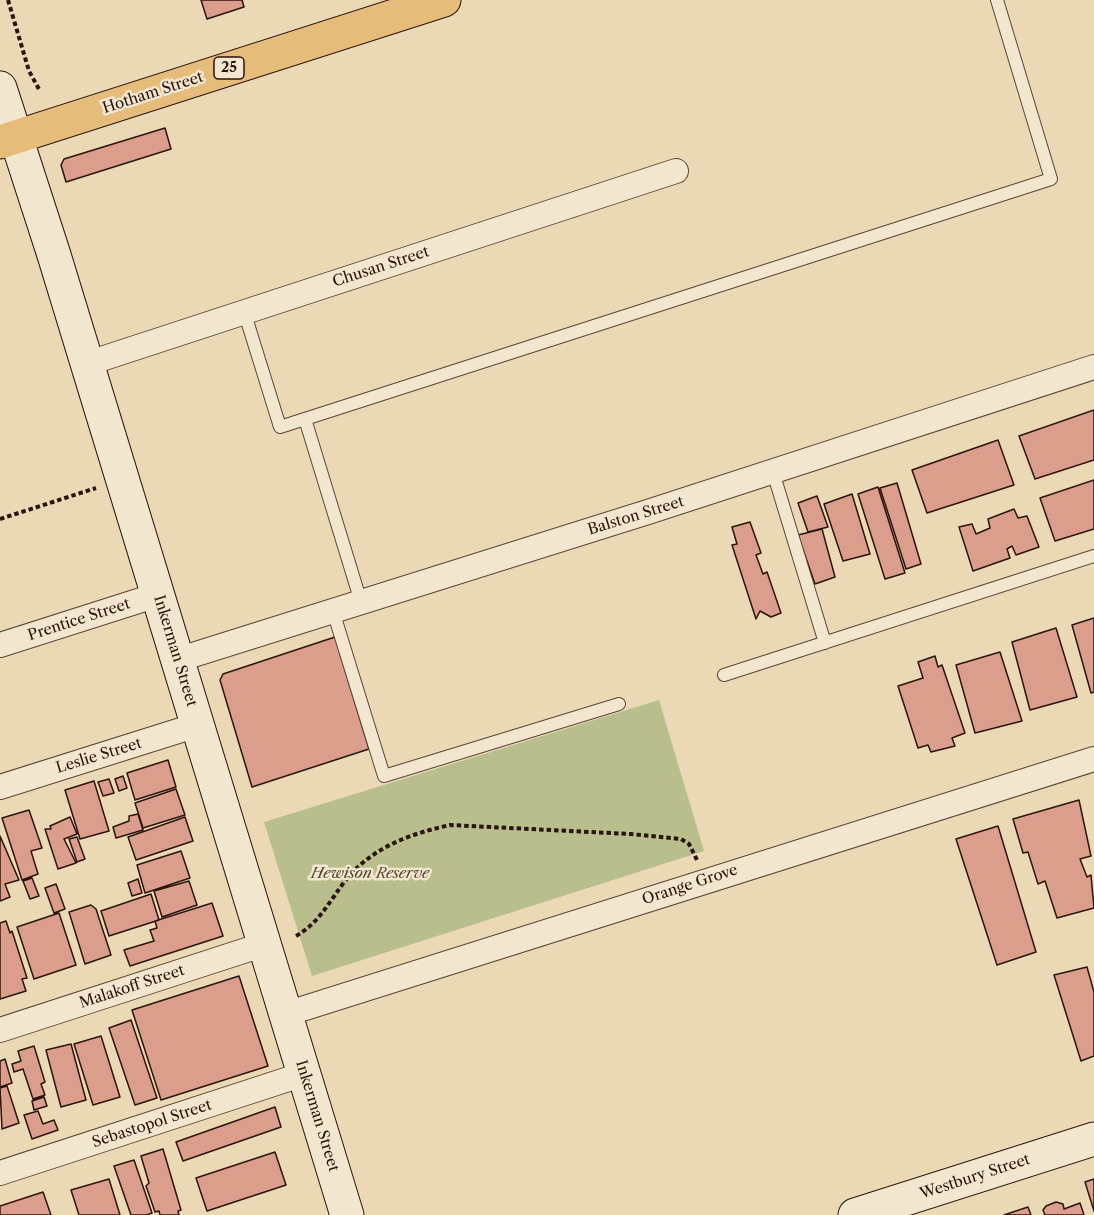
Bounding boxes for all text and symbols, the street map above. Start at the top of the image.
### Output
road number: 25 [214,57,244,79]
street label: Hotham Street [100,68,206,118]
street label: Chusan Street [330,243,432,291]
street label: Balston Street [586,493,686,539]
street label: Inkerman Street [149,593,201,709]
street label: Prentice Street [26,595,132,645]
street label: Leslie Street [54,734,144,778]
street label: Orange Grove [640,861,740,909]
park label: Hewison Reserve [311,865,429,883]
street label: Malakoff Street [77,962,187,1012]
street label: Inkerman Street [291,1058,343,1174]
street label: Sebastopol Street [90,1096,214,1152]
street label: Westbury Street [918,1151,1032,1203]

